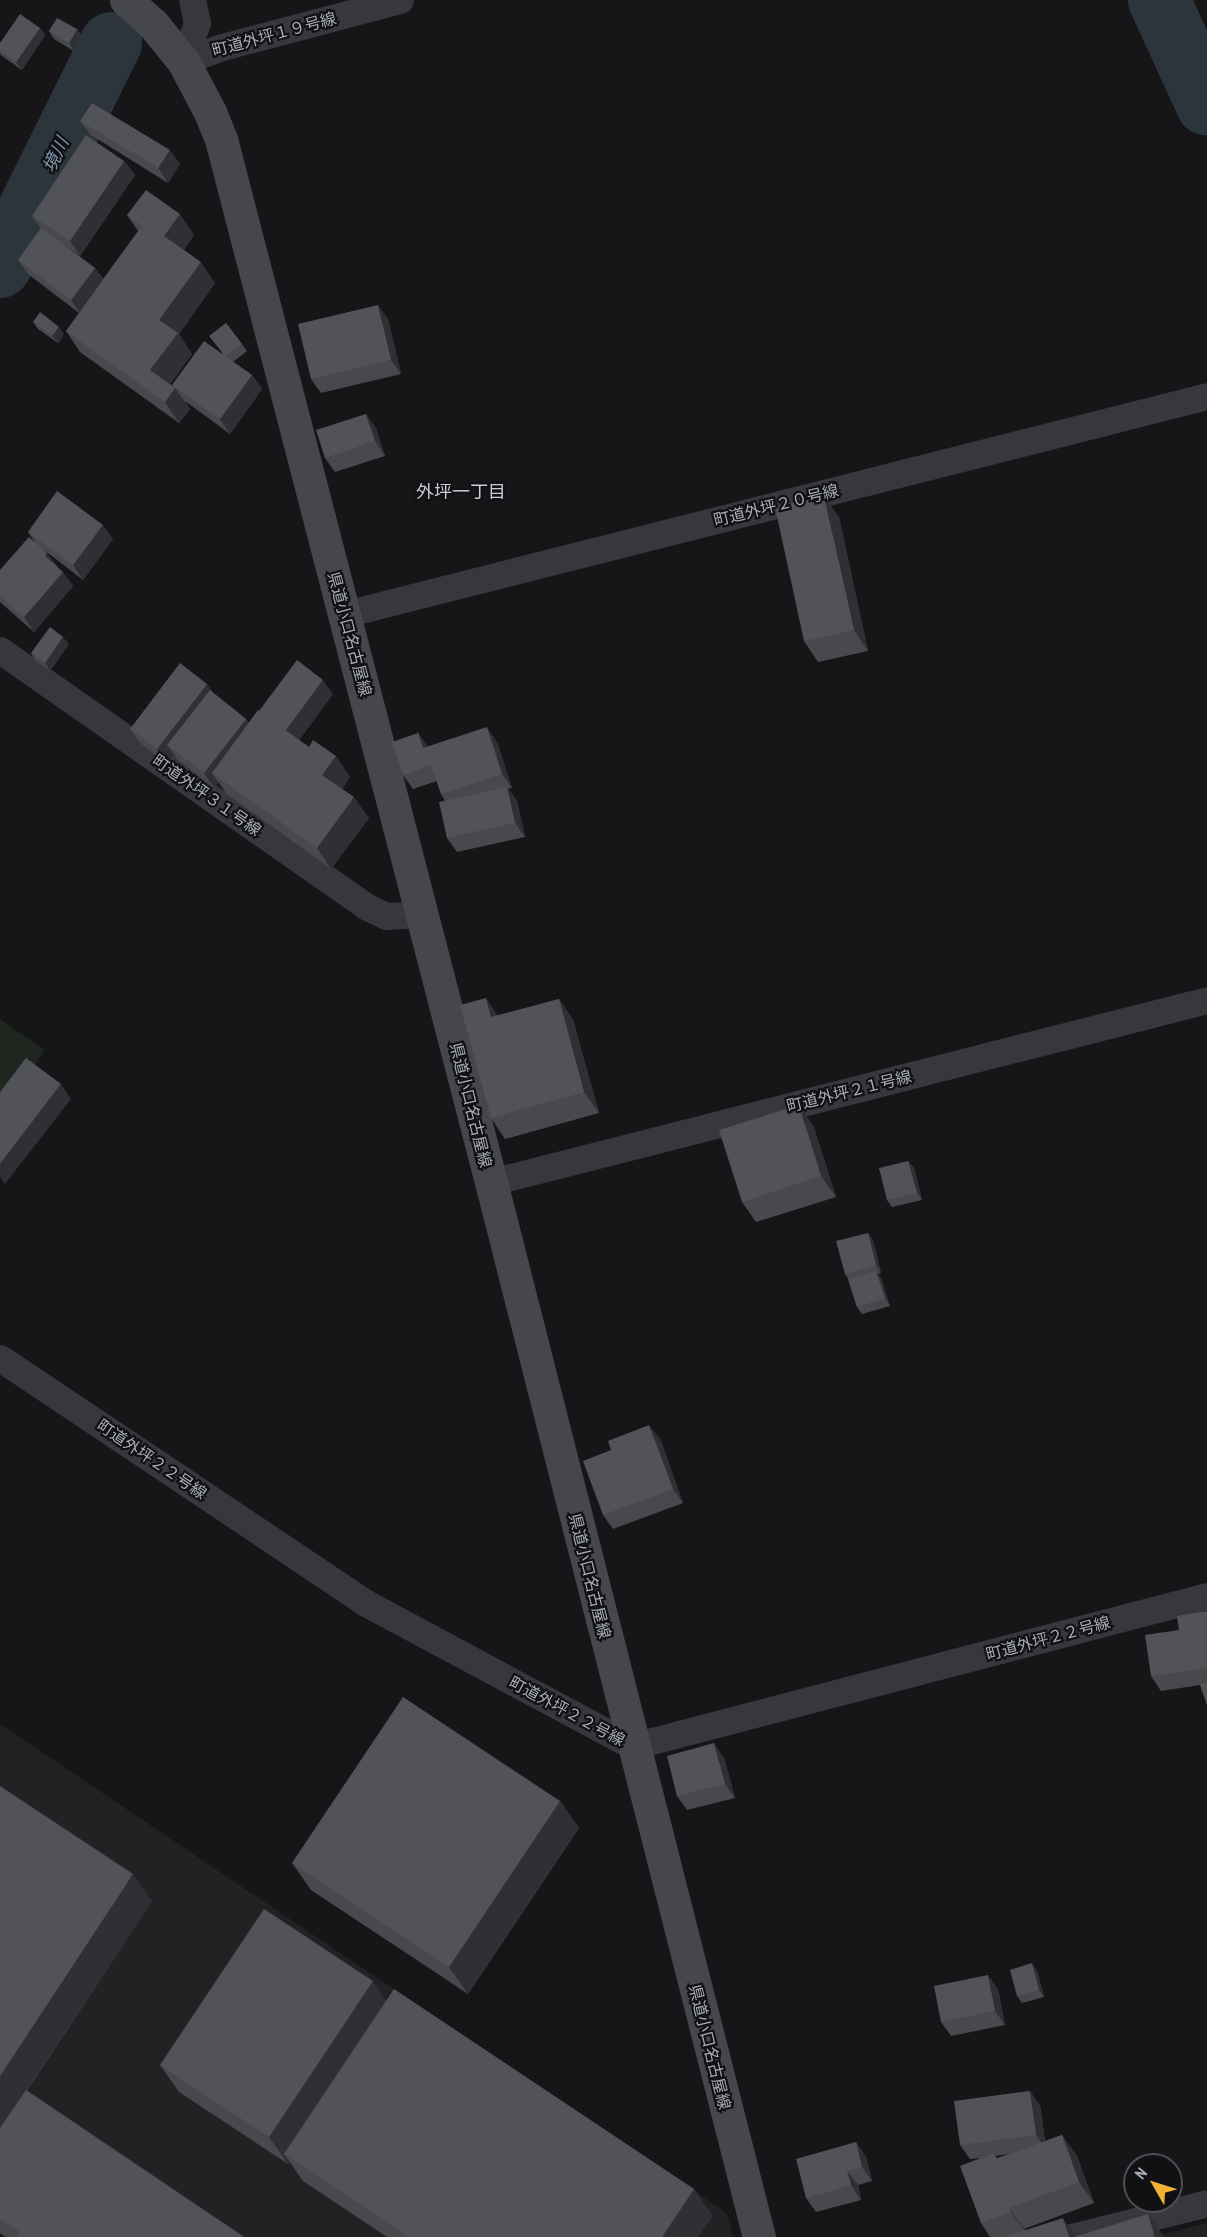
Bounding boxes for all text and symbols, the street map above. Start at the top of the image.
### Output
street label: 町道外坪１９号線 [210,8,338,60]
water label: 境川 [38,134,74,176]
street label: 町道外坪２０号線 [712,480,840,530]
district label: 外坪一丁目 [416,481,506,503]
street label: 県道小口名古屋線 [324,570,376,698]
street label: 町道外坪３１号線 [149,750,265,840]
street label: 県道小口名古屋線 [446,1041,496,1169]
street label: 町道外坪２１号線 [785,1066,913,1116]
street label: 町道外坪２２号線 [94,1415,210,1503]
street label: 県道小口名古屋線 [565,1512,615,1640]
street label: 町道外坪２２号線 [984,1612,1112,1664]
street label: 町道外坪２２号線 [506,1672,628,1750]
street label: 県道小口名古屋線 [685,1983,735,2111]
north arrow [1123,2153,1183,2213]
text: N [1129,2162,1152,2184]

